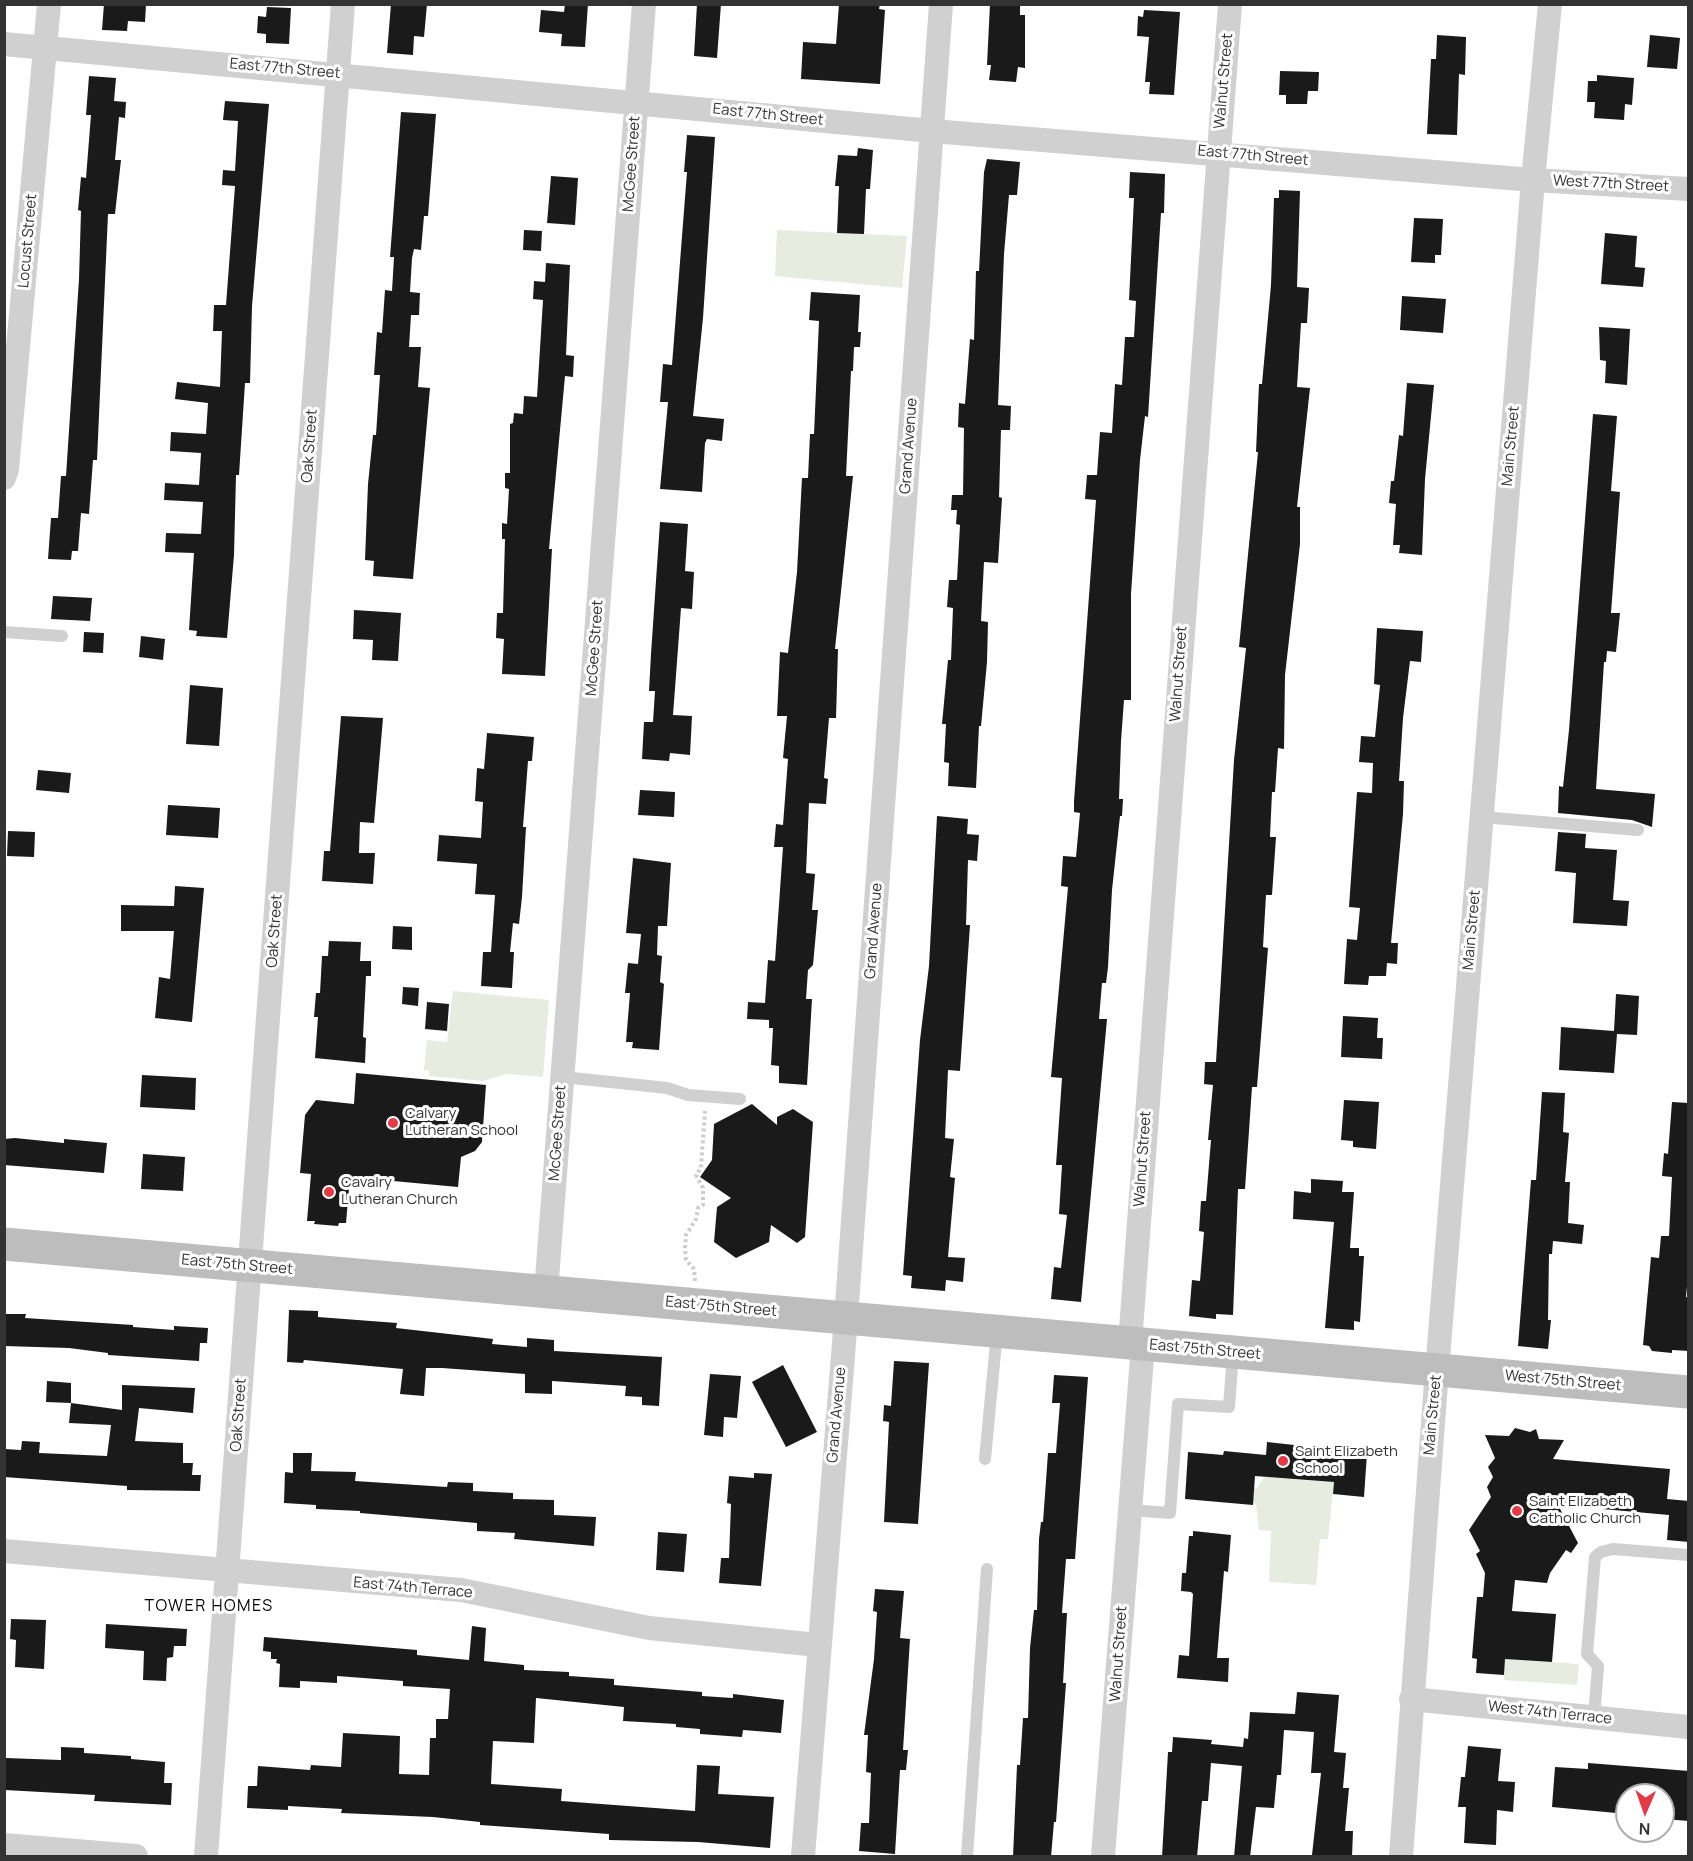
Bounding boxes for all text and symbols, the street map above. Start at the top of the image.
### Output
street label: Walnut Street [1211,32,1237,130]
street label: East 77th Street [229,55,341,83]
street label: East 77th Street [712,100,824,130]
street label: McGee Street [620,115,644,213]
street label: East 77th Street [1197,142,1309,170]
street label: West 77th Street [1553,172,1669,196]
street label: Locust Street [15,193,41,289]
street label: Grand Avenue [897,397,921,495]
street label: Main Street [1499,405,1523,487]
street label: Oak Street [298,409,322,483]
street label: McGee Street [583,599,607,697]
street label: Walnut Street [1167,625,1191,723]
street label: Grand Avenue [862,882,886,980]
street label: Main Street [1460,889,1484,971]
street label: Oak Street [263,894,287,968]
street label: McGee Street [546,1084,570,1182]
place label: Calvary Lutheran School [405,1105,518,1140]
street label: Walnut Street [1131,1110,1155,1208]
marker: Calvary Lutheran School [386,1116,400,1130]
place label: Cavalry Lutheran Church [341,1174,458,1209]
marker: Cavalry Lutheran Church [322,1185,336,1199]
street label: East 75th Street [180,1251,294,1279]
street label: East 75th Street [664,1293,778,1321]
street label: East 75th Street [1148,1336,1262,1364]
street label: Grand Avenue [824,1366,850,1464]
street label: West 75th Street [1504,1367,1622,1395]
street label: Main Street [1421,1374,1445,1456]
street label: Oak Street [227,1378,251,1452]
place label: Saint Elizabeth School [1295,1443,1398,1478]
marker: Saint Elizabeth School [1276,1454,1290,1468]
place label: Saint Elizabeth Catholic Church [1529,1493,1641,1528]
marker: Saint Elizabeth Catholic Church [1510,1504,1524,1518]
street label: East 74th Terrace [353,1574,473,1602]
district label: TOWER HOMES [144,1597,274,1617]
street label: Walnut Street [1107,1605,1131,1703]
street label: West 74th Terrace [1487,1698,1613,1728]
north arrow [1615,1783,1675,1843]
text: N [1638,1818,1651,1840]

